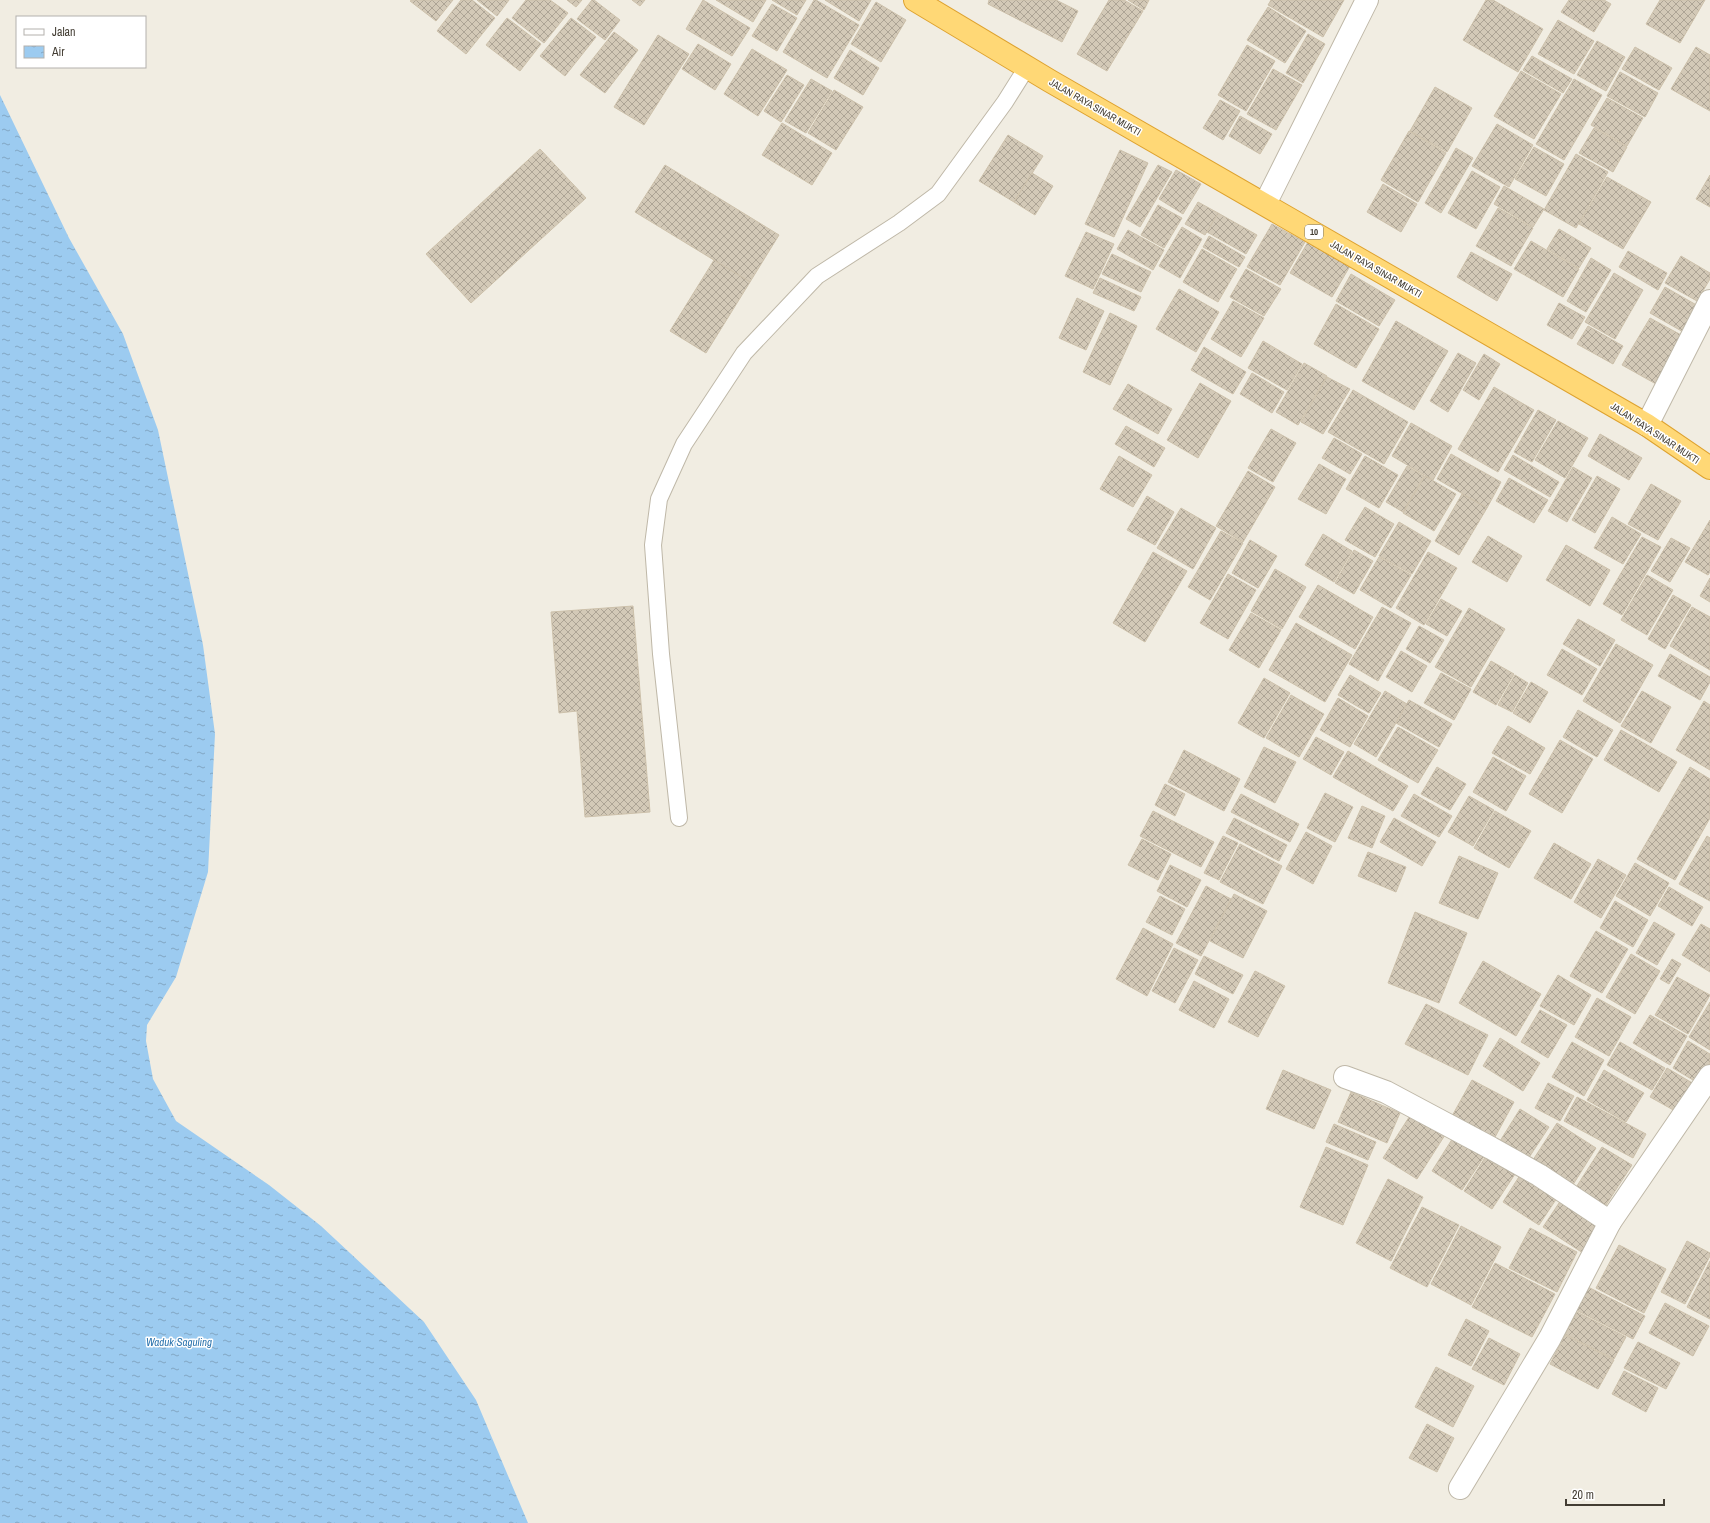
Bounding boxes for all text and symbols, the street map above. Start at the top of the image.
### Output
legend [16,16,146,68]
text: Jalan [52,24,76,40]
text: Air [51,44,65,60]
street label: JALAN RAYA SINAR MUKTI [1047,75,1143,139]
road number: 10 [1305,225,1323,239]
street label: JALAN RAYA SINAR MUKTI [1328,237,1424,301]
street label: JALAN RAYA SINAR MUKTI [1608,399,1702,467]
water label: Waduk Saguling [146,1335,212,1349]
scale bar [1566,1481,1664,1507]
text: 20 m [1572,1487,1594,1503]

